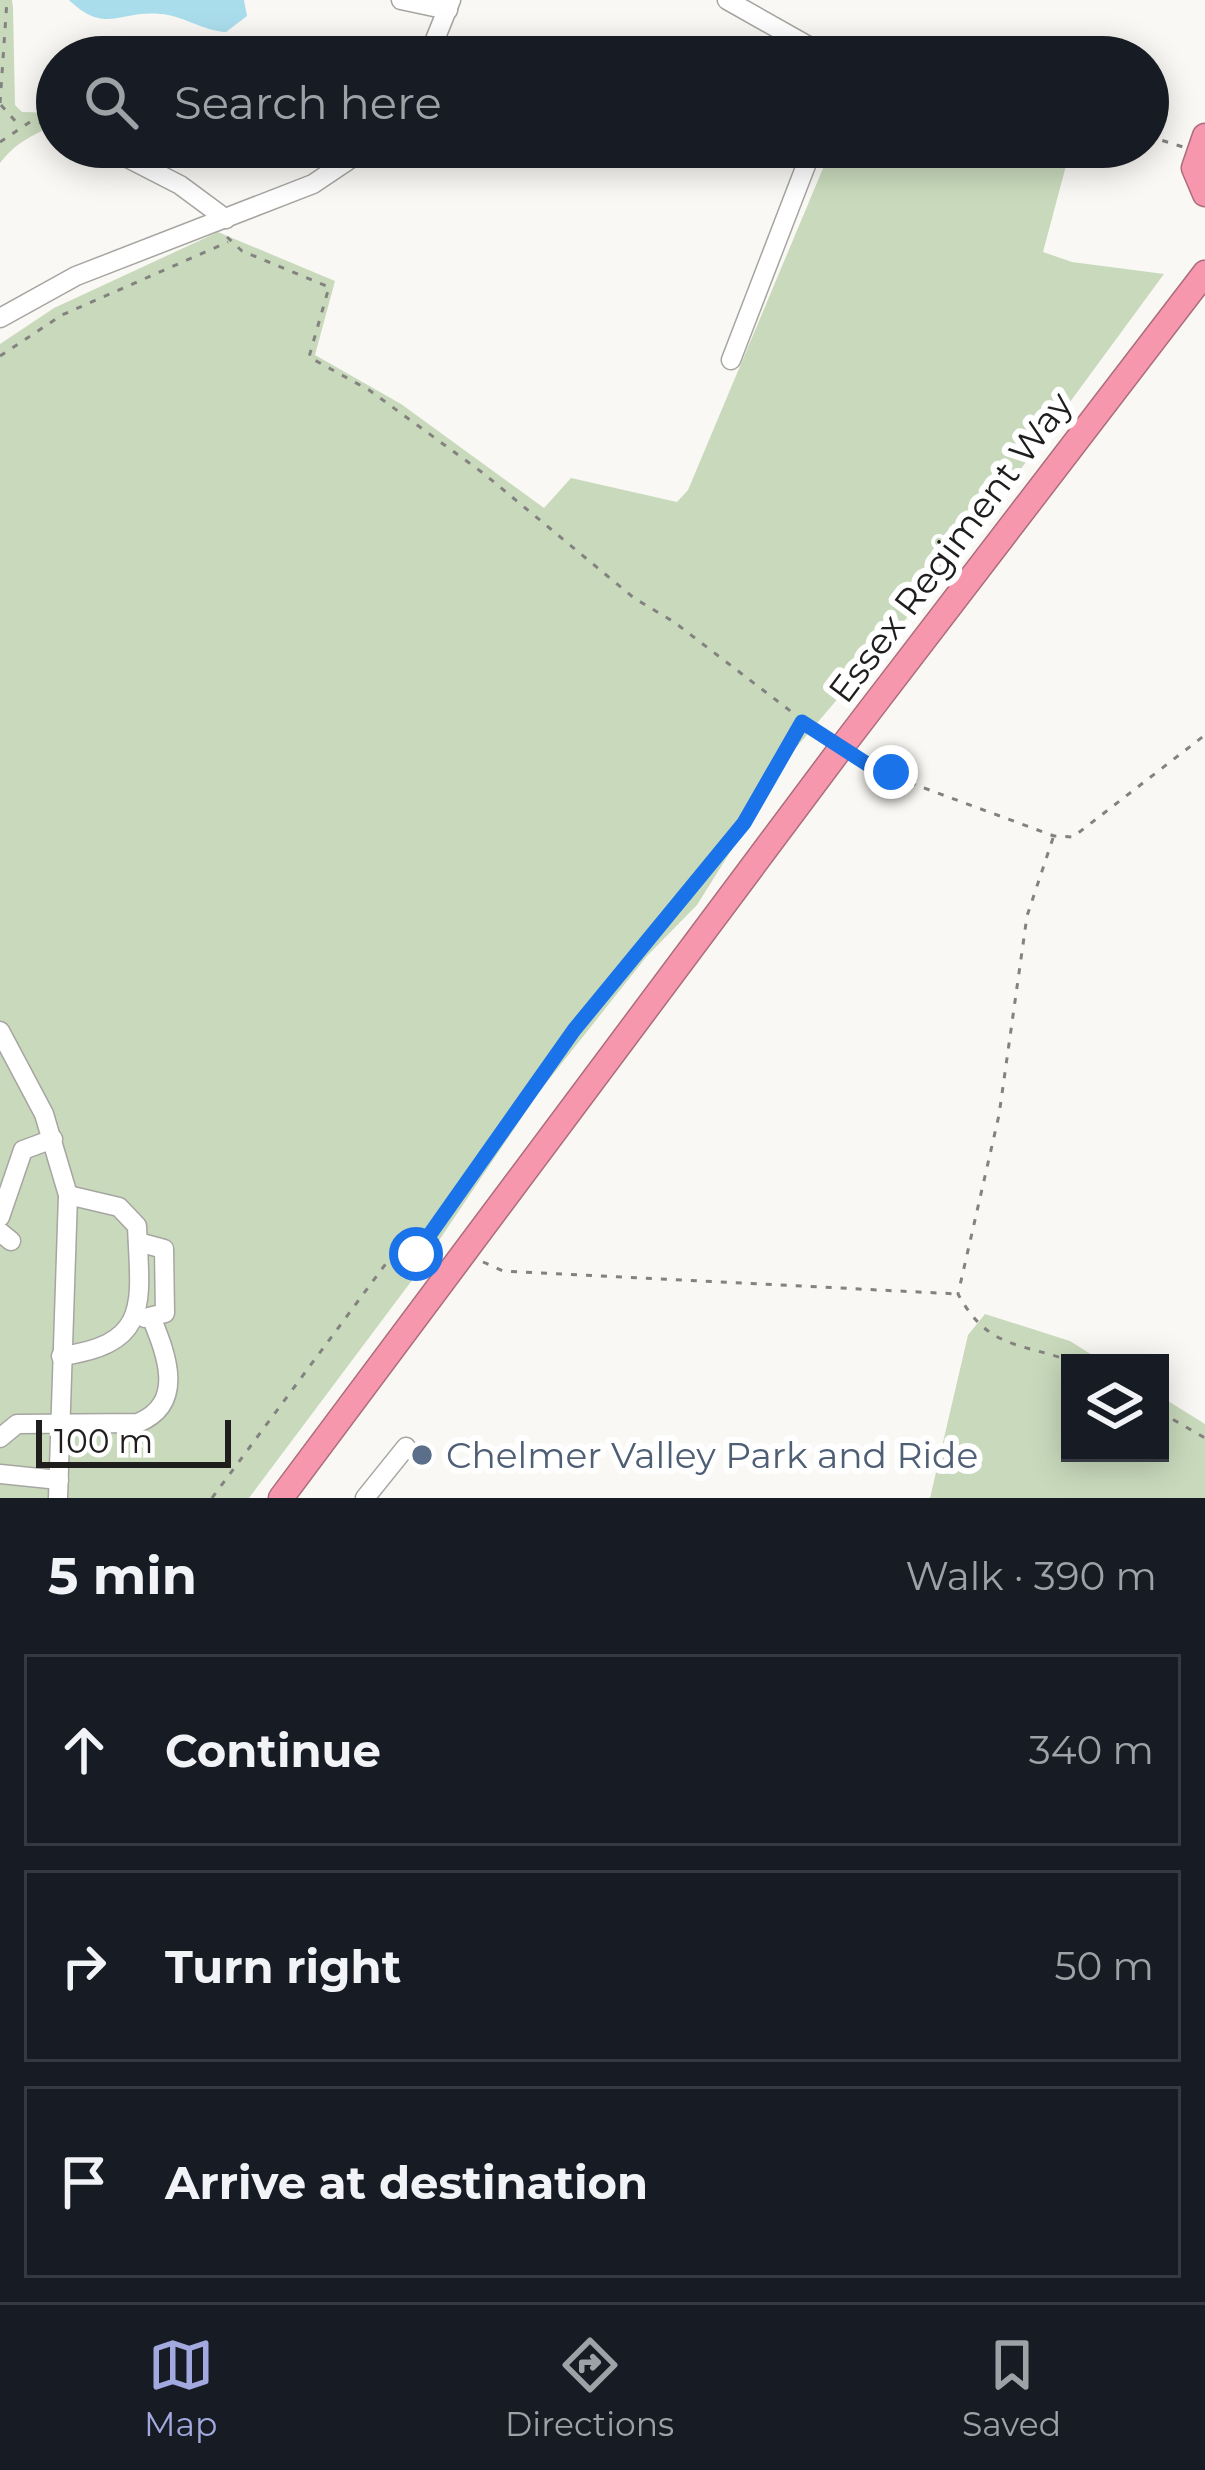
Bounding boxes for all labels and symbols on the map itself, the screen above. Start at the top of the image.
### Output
street label: Essex Regiment Way [819,383,1081,711]
route end [864,745,918,799]
route start [389,1227,443,1281]
scale bar [36,1414,231,1467]
place label: Chelmer Valley Park and Ride [446,1433,978,1477]
marker: Chelmer Valley Park and Ride [409,1442,435,1468]

